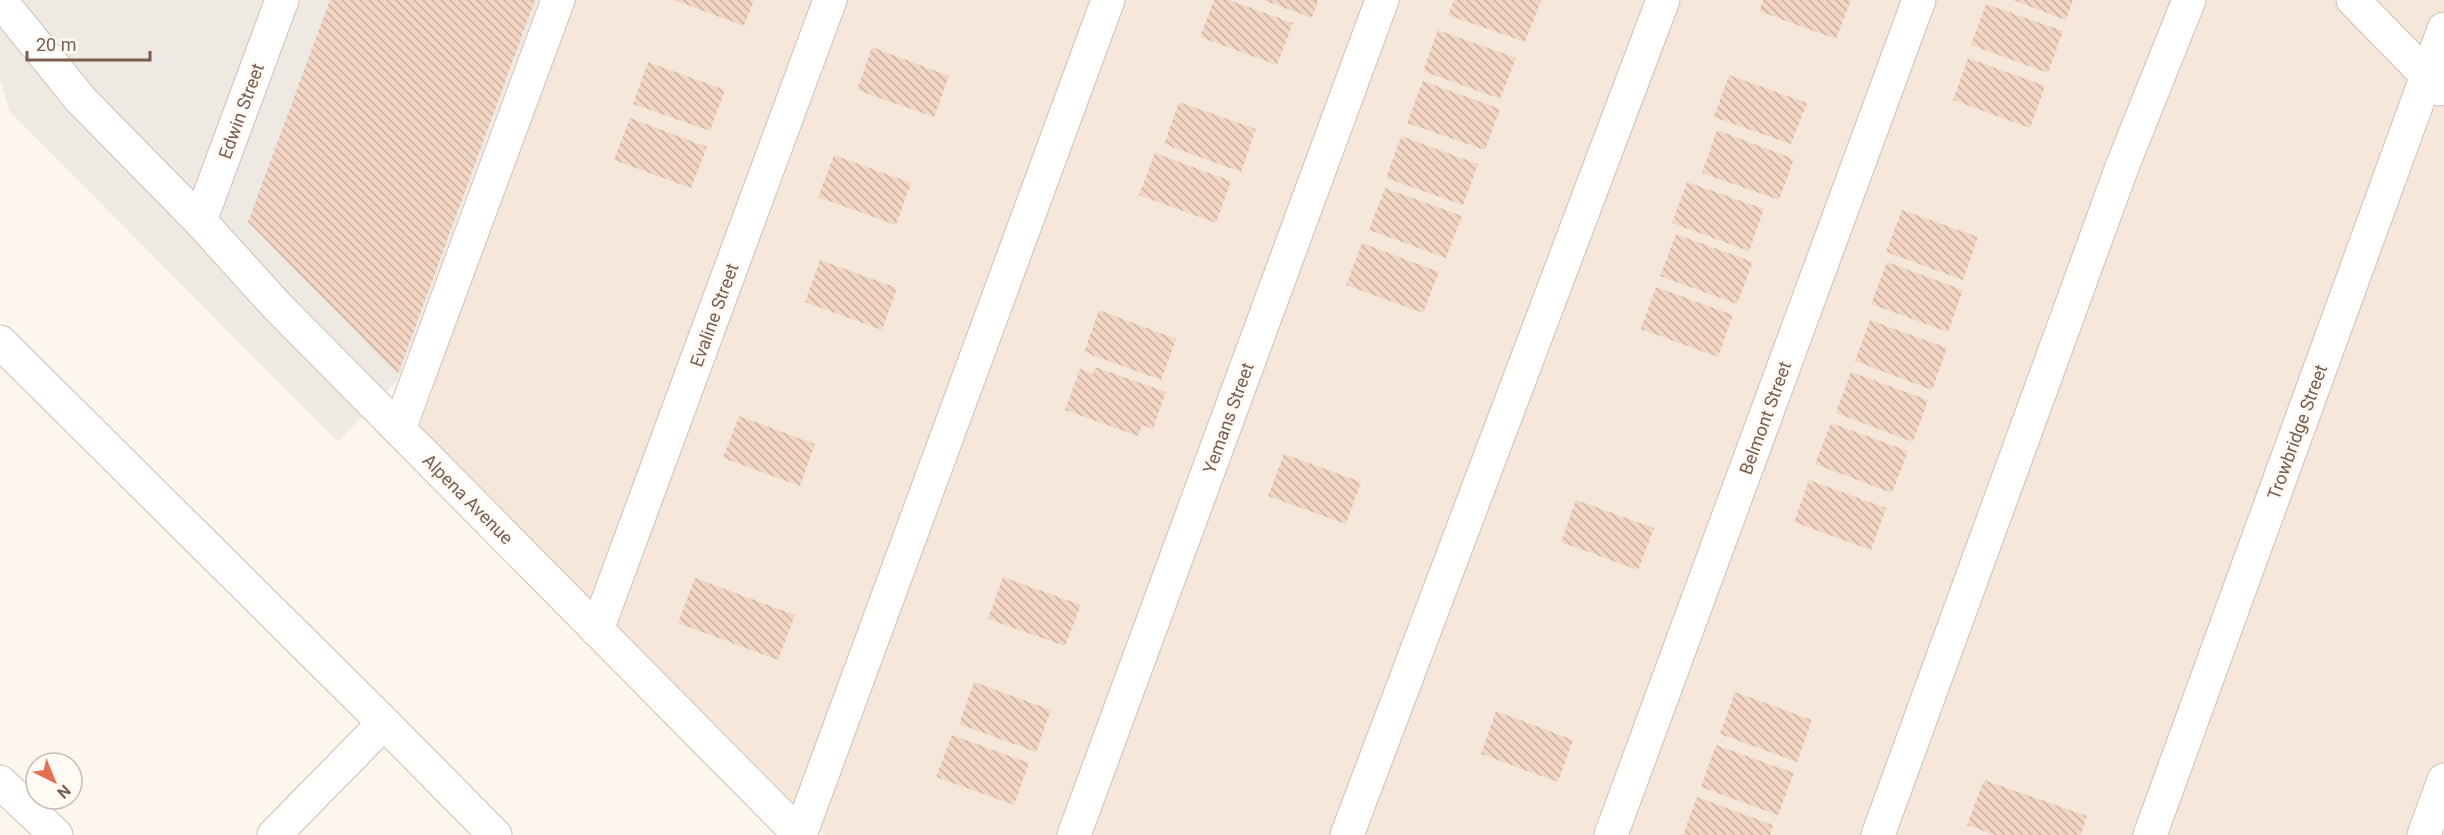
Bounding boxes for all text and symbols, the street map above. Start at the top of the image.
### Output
scale bar [27,24,150,62]
text: 20 m [36,34,76,55]
street label: Edwin Street [214,60,268,162]
street label: Evaline Street [686,260,742,370]
street label: Belmont Street [1735,358,1795,477]
street label: Yemans Street [1198,360,1258,476]
street label: Trowbridge Street [2263,362,2331,502]
street label: Alpena Avenue [419,450,517,548]
north arrow [24,751,84,811]
text: N [53,781,74,802]

